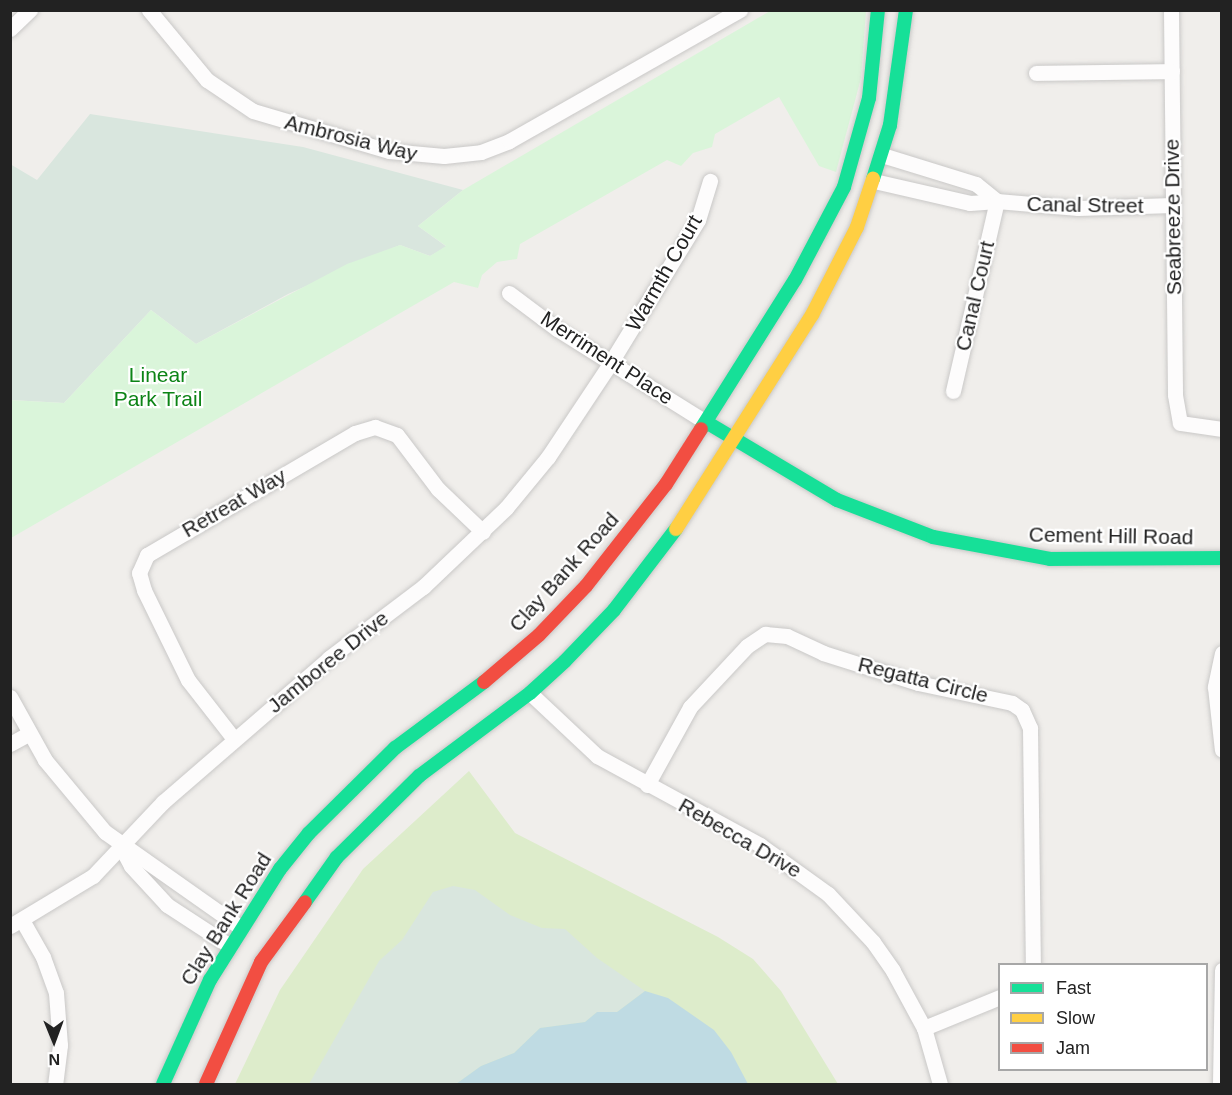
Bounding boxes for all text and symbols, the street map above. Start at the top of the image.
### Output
street label: Ambrosia Way [282,109,420,167]
street label: Seabreeze Drive [1159,139,1187,295]
street label: Canal Street [1026,191,1144,219]
street label: Warmth Court [621,210,707,336]
street label: Canal Court [950,239,1000,353]
street label: Merriment Place [536,306,678,410]
park label: Linear Park Trail [113,362,203,412]
street label: Retreat Way [178,463,290,543]
street label: Clay Bank Road [504,507,624,637]
street label: Cement Hill Road [1029,522,1193,550]
street label: Jamboree Drive [262,606,394,718]
street label: Regatta Circle [855,652,991,708]
street label: Rebecca Drive [674,793,806,883]
street label: Clay Bank Road [175,848,277,990]
legend [998,963,1208,1071]
text: Fast [1056,978,1091,998]
text: Slow [1056,1008,1095,1028]
north arrow [24,1011,84,1071]
text: Jam [1056,1038,1090,1058]
text: N [48,1051,60,1068]

